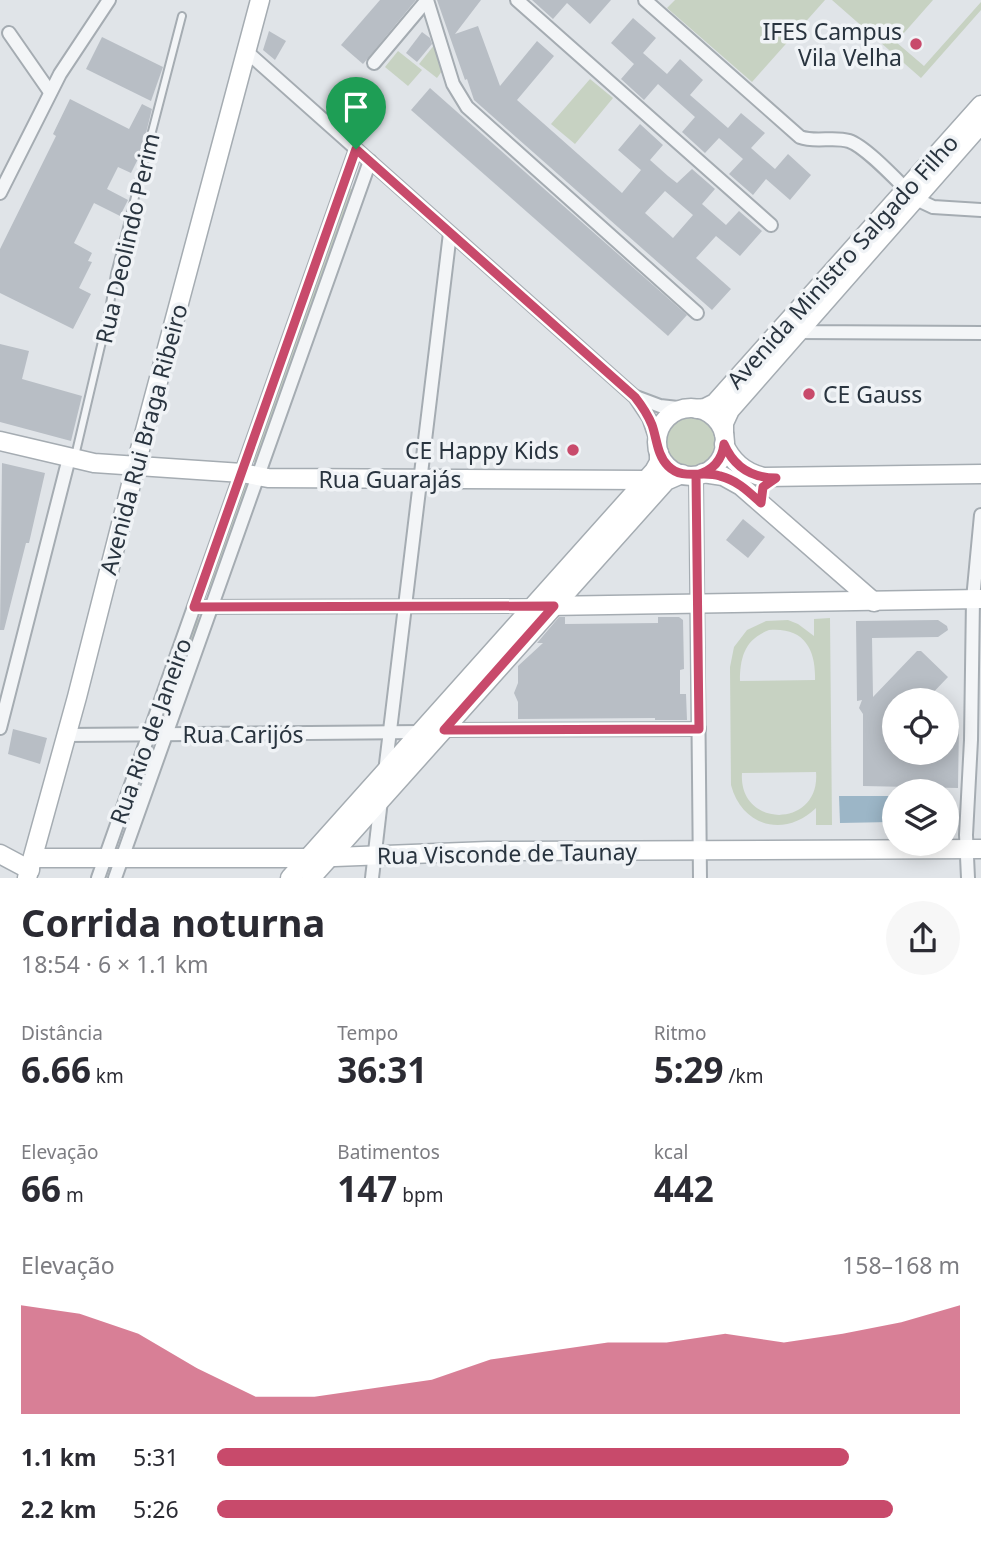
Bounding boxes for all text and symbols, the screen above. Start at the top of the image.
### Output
place label: IFES Campus Vila Velha [763,15,902,73]
marker: IFES Campus Vila Velha [908,36,924,52]
pin [326,77,386,149]
icon: arrive [337,88,375,126]
street label: Avenida Ministro Salgado Filho [719,127,965,395]
street label: Rua Deolindo Perim [87,130,167,346]
street label: Avenida Rui Braga Ribeiro [91,300,195,578]
place label: CE Gauss [823,378,922,410]
marker: CE Gauss [801,386,817,402]
place label: CE Happy Kids [405,434,559,466]
marker: CE Happy Kids [565,442,581,458]
street label: Rua Guarajás [318,463,462,495]
street label: Rua Rio de Janeiro [101,633,199,829]
map controls [882,688,959,856]
button: locate [882,688,959,765]
street label: Rua Carijós [182,718,304,750]
button: layers [882,779,959,856]
street label: Rua Visconde de Taunay [377,835,638,871]
text: Corrida noturna [21,896,325,948]
button: share [886,901,960,975]
text: 18:54 · 6 × 1.1 km [21,948,208,980]
text: Distância [21,1020,103,1046]
text: Tempo [337,1020,398,1046]
text: Ritmo [654,1020,707,1046]
text: 6.66 [21,1046,91,1093]
text: 36:31 [337,1046,427,1093]
text: 5:29 [654,1046,724,1093]
text: km [91,1063,124,1089]
text: /km [724,1063,763,1089]
text: Elevação [21,1139,98,1165]
text: Batimentos [337,1139,440,1165]
text: kcal [654,1139,688,1165]
text: 66 [21,1165,61,1212]
text: 147 [337,1165,397,1212]
text: 442 [654,1165,714,1212]
text: m [61,1182,84,1208]
text: bpm [397,1182,443,1208]
text: Elevação [21,1249,115,1281]
text: 158–168 m [842,1249,960,1281]
text: 1.1 km [21,1441,96,1473]
text: 5:31 [133,1441,179,1473]
text: 2.2 km [21,1493,96,1525]
text: 5:26 [133,1493,179,1525]

